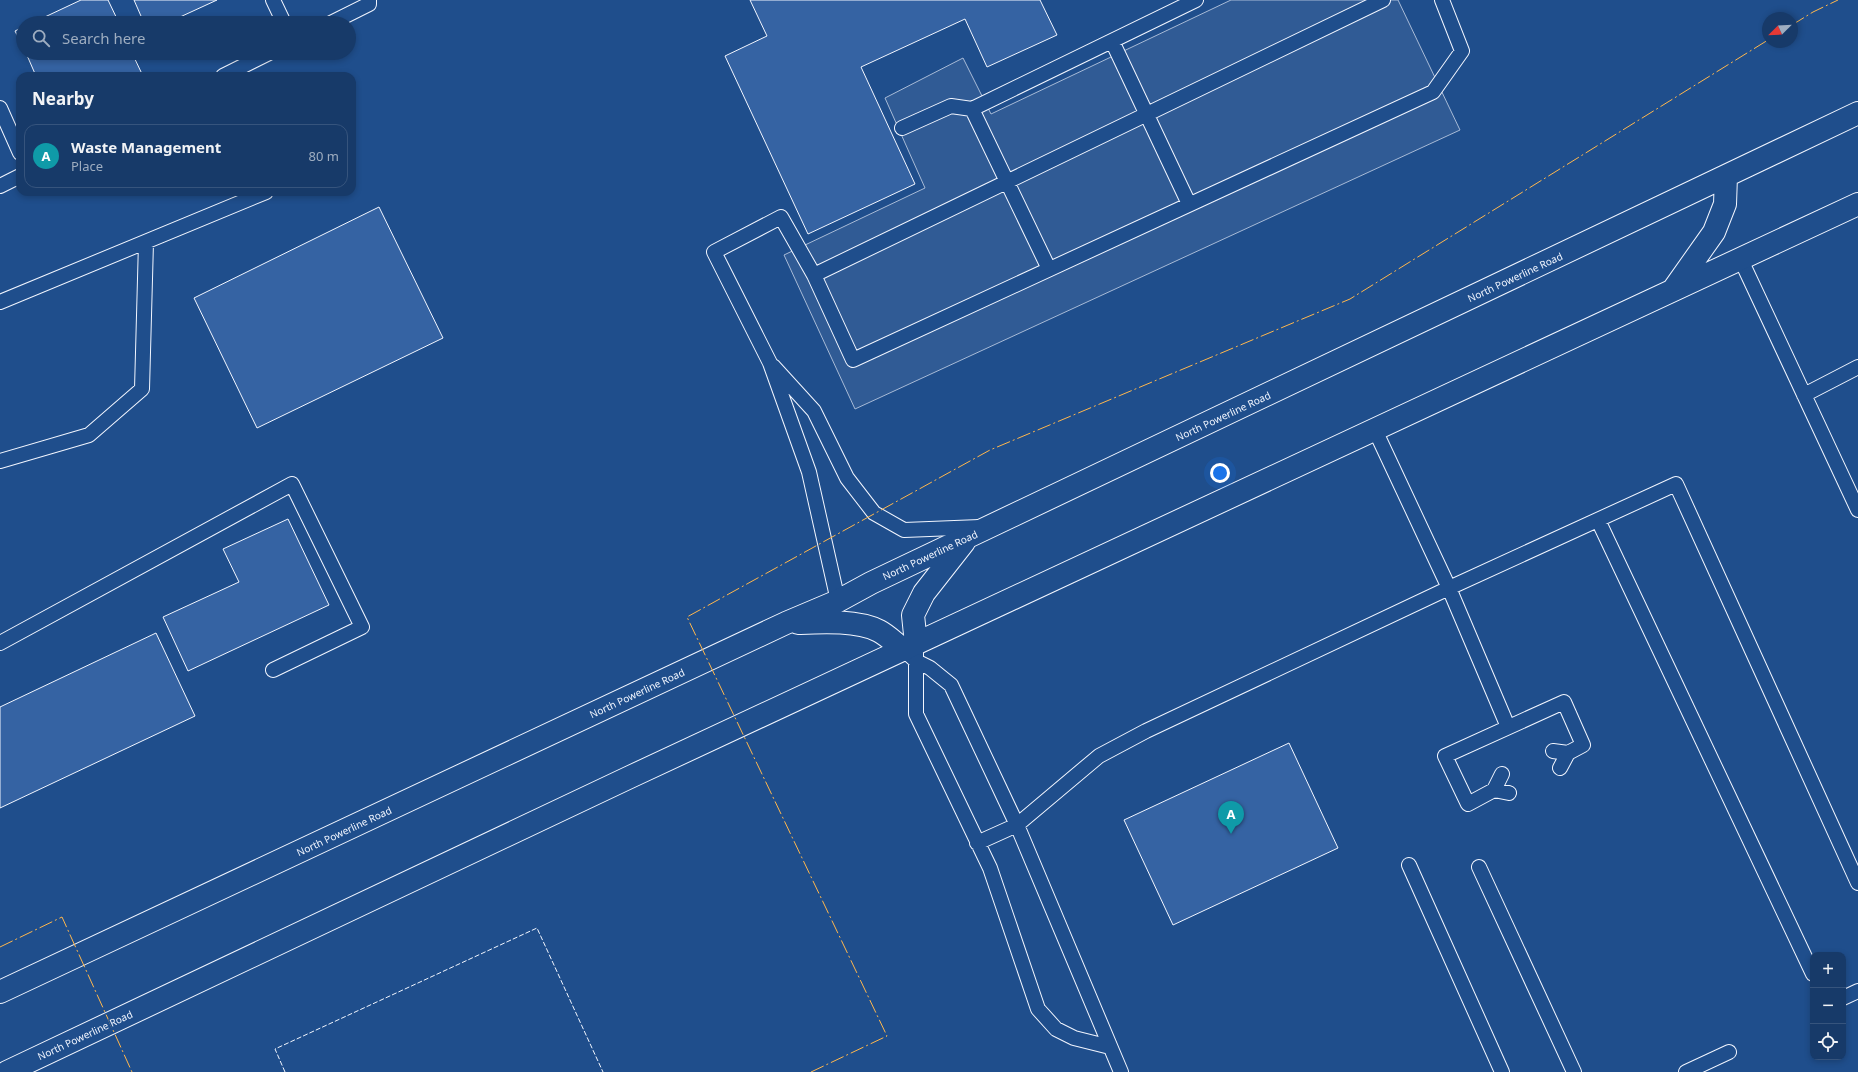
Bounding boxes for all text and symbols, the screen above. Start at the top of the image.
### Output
north arrow [1762,12,1798,48]
search box [16,16,356,60]
icon: search [30,27,52,49]
text: Search here [62,28,145,48]
text: Nearby [32,87,94,110]
text: Waste Management [71,137,221,157]
text: A [42,147,51,165]
text: 80 m [309,147,339,165]
text: Place [71,157,103,175]
street label: North Powerline Road [1465,249,1565,305]
street label: North Powerline Road [1173,388,1273,444]
your location [1210,463,1230,483]
street label: North Powerline Road [880,527,980,583]
street label: North Powerline Road [587,665,687,721]
pin: A [1218,801,1244,834]
street label: North Powerline Road [294,803,394,859]
map controls [1810,952,1846,1060]
button: + [1810,952,1846,988]
button: − [1810,988,1846,1024]
street label: North Powerline Road [35,1007,135,1063]
button: locate [1810,1024,1846,1060]

